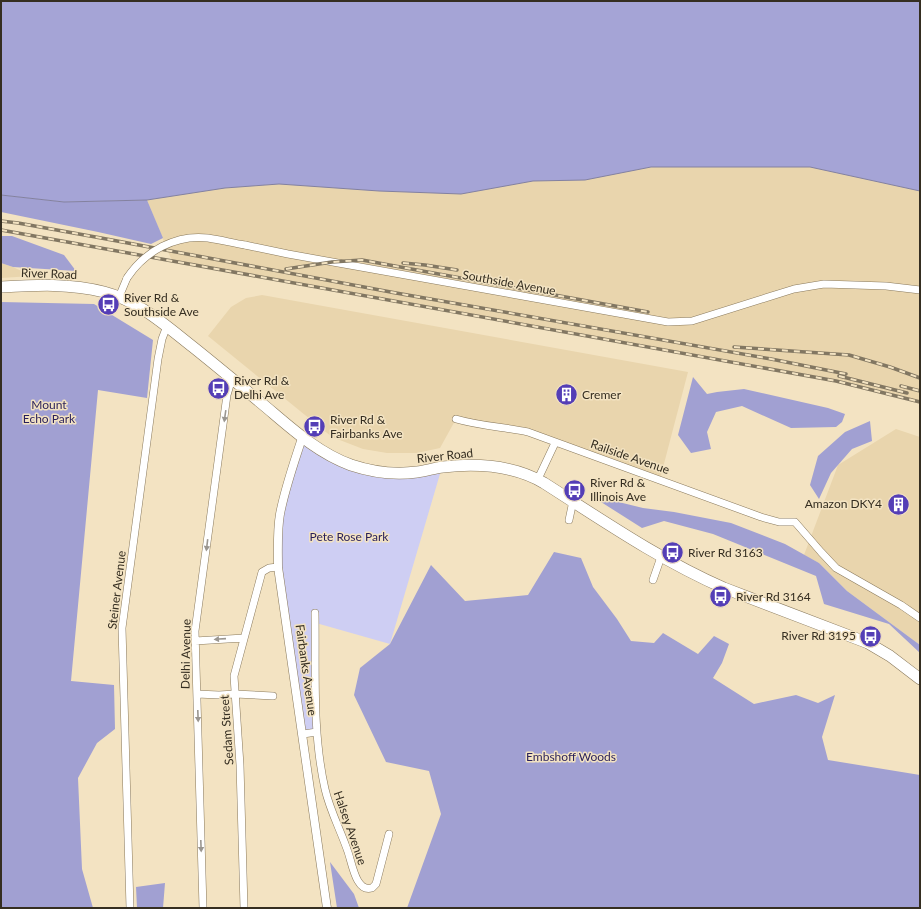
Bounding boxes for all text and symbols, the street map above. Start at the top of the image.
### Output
street label: River Road [21,265,78,282]
street label: Southside Avenue [461,267,557,298]
place label: River Rd & Southside Ave [124,290,199,319]
bus stop icon: River Rd & Southside Ave [96,292,122,318]
place label: River Rd & Delhi Ave [234,373,290,402]
bus stop icon: River Rd & Delhi Ave [206,375,232,401]
building icon: Cremer [553,382,579,408]
place label: Cremer [582,387,622,402]
park label: Mount Echo Park [23,397,76,426]
one-way arrow [222,410,228,422]
place label: River Rd & Fairbanks Ave [330,412,403,441]
bus stop icon: River Rd & Fairbanks Ave [302,414,328,440]
street label: Railside Avenue [589,436,672,477]
street label: River Road [416,445,474,466]
place label: River Rd & Illinois Ave [590,475,646,504]
bus stop icon: River Rd & Illinois Ave [561,477,587,503]
building icon: Amazon DKY4 [885,491,911,517]
place label: Amazon DKY4 [805,496,882,511]
park label: Pete Rose Park [310,529,389,544]
one-way arrow [204,539,210,551]
bus stop icon: River Rd 3163 [660,540,686,566]
place label: River Rd 3163 [688,545,763,560]
street label: Steiner Avenue [104,550,129,630]
bus stop icon: River Rd 3164 [707,584,733,610]
place label: River Rd 3164 [736,589,811,604]
street label: Delhi Avenue [177,619,194,689]
street label: Fairbanks Avenue [293,623,320,717]
bus stop icon: River Rd 3195 [858,623,884,649]
place label: River Rd 3195 [781,628,856,643]
one-way arrow [214,636,226,643]
street label: Sedam Street [217,694,236,765]
one-way arrow [194,710,201,722]
park label: Embshoff Woods [526,749,616,764]
street label: Halsey Avenue [331,789,370,867]
one-way arrow [198,840,205,852]

